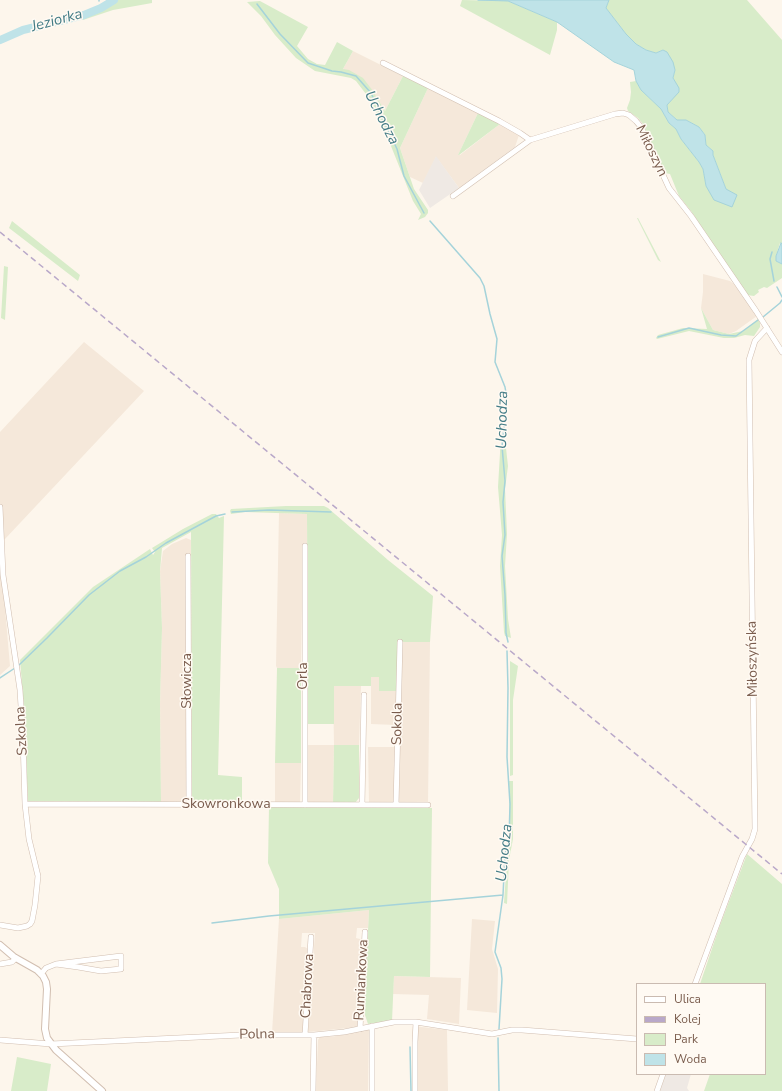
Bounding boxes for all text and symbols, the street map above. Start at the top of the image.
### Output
water label: Jeziorka [29,6,85,36]
water label: Uchodza [360,88,402,148]
street label: Miłoszyn [631,122,671,180]
water label: Uchodza [493,391,513,449]
street label: Miłoszyńska [744,621,762,697]
street label: Słowicza [180,653,196,709]
street label: Orla [296,662,312,690]
street label: Sokola [389,703,407,745]
street label: Szkolna [12,706,32,756]
street label: Skowronkowa [181,797,271,813]
water label: Uchodza [493,823,517,883]
street label: Rumiankowa [351,939,373,1021]
street label: Chabrowa [298,953,318,1019]
legend [636,983,766,1075]
text: Ulica [674,991,701,1007]
text: Kolej [674,1011,701,1027]
street label: Polna [239,1026,275,1044]
text: Park [674,1031,698,1047]
text: Woda [674,1051,707,1067]

